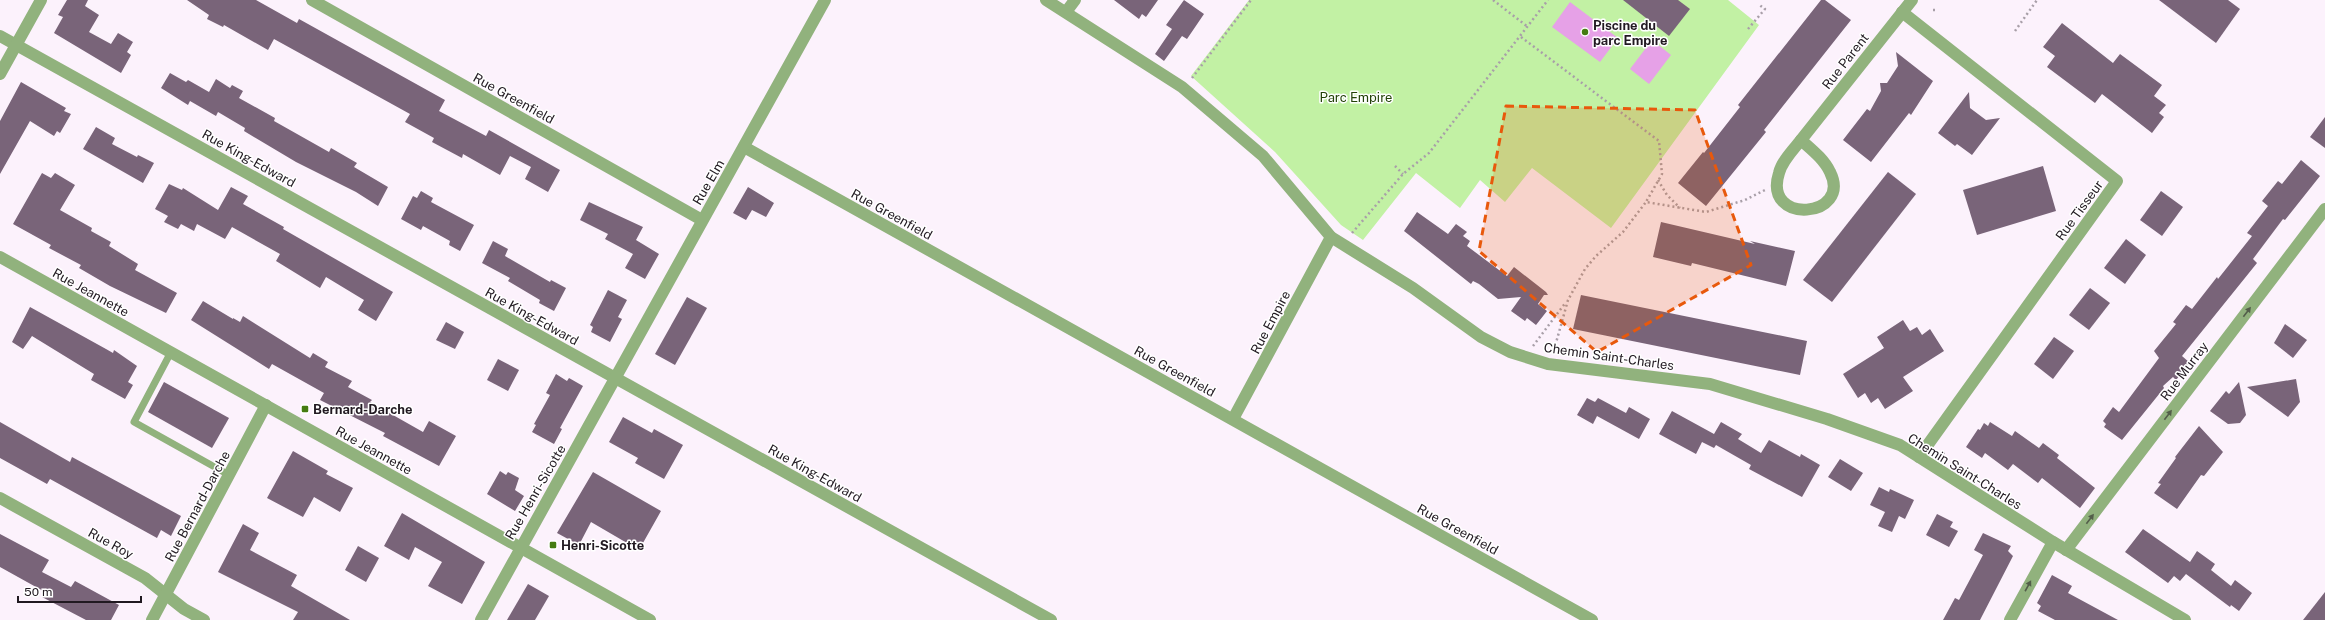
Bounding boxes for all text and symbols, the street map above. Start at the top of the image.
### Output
place label: Piscine du parc Empire [1593,18,1668,48]
marker: Piscine du parc Empire [1580,27,1590,37]
street label: Rue Parent [1819,30,1872,92]
street label: Rue Greenfield [471,70,557,127]
park label: Parc Empire [1320,90,1392,105]
street label: Rue King-Edward [199,127,298,190]
street label: Rue Elm [690,157,727,208]
street label: Rue Tisseur [2053,177,2106,243]
street label: Rue Greenfield [849,186,935,243]
street label: Rue Jeannette [50,265,132,320]
street label: Rue King-Edward [482,285,581,348]
street label: Rue Empire [1248,288,1293,356]
one-way arrow [2243,306,2251,317]
street label: Rue Murray [2157,339,2211,404]
street label: Chemin Saint-Charles [1543,340,1675,373]
street label: Rue Greenfield [1132,343,1218,400]
place label: Bernard-Darche [313,402,413,417]
marker: Bernard-Darche [300,404,310,414]
one-way arrow [2164,410,2172,421]
street label: Rue Jeannette [333,423,415,478]
street label: Chemin Saint-Charles [1905,430,2024,513]
street label: Rue Henri-Sicotte [502,442,569,542]
street label: Rue King-Edward [765,442,864,505]
street label: Rue Bernard-Darche [162,448,233,564]
street label: Rue Greenfield [1415,501,1501,558]
one-way arrow [2086,514,2094,525]
street label: Rue Roy [85,525,136,562]
place label: Henri-Sicotte [561,538,644,553]
marker: Henri-Sicotte [548,540,558,550]
scale bar [18,578,141,604]
one-way arrow [2025,580,2032,592]
text: 50 m [24,585,52,599]

